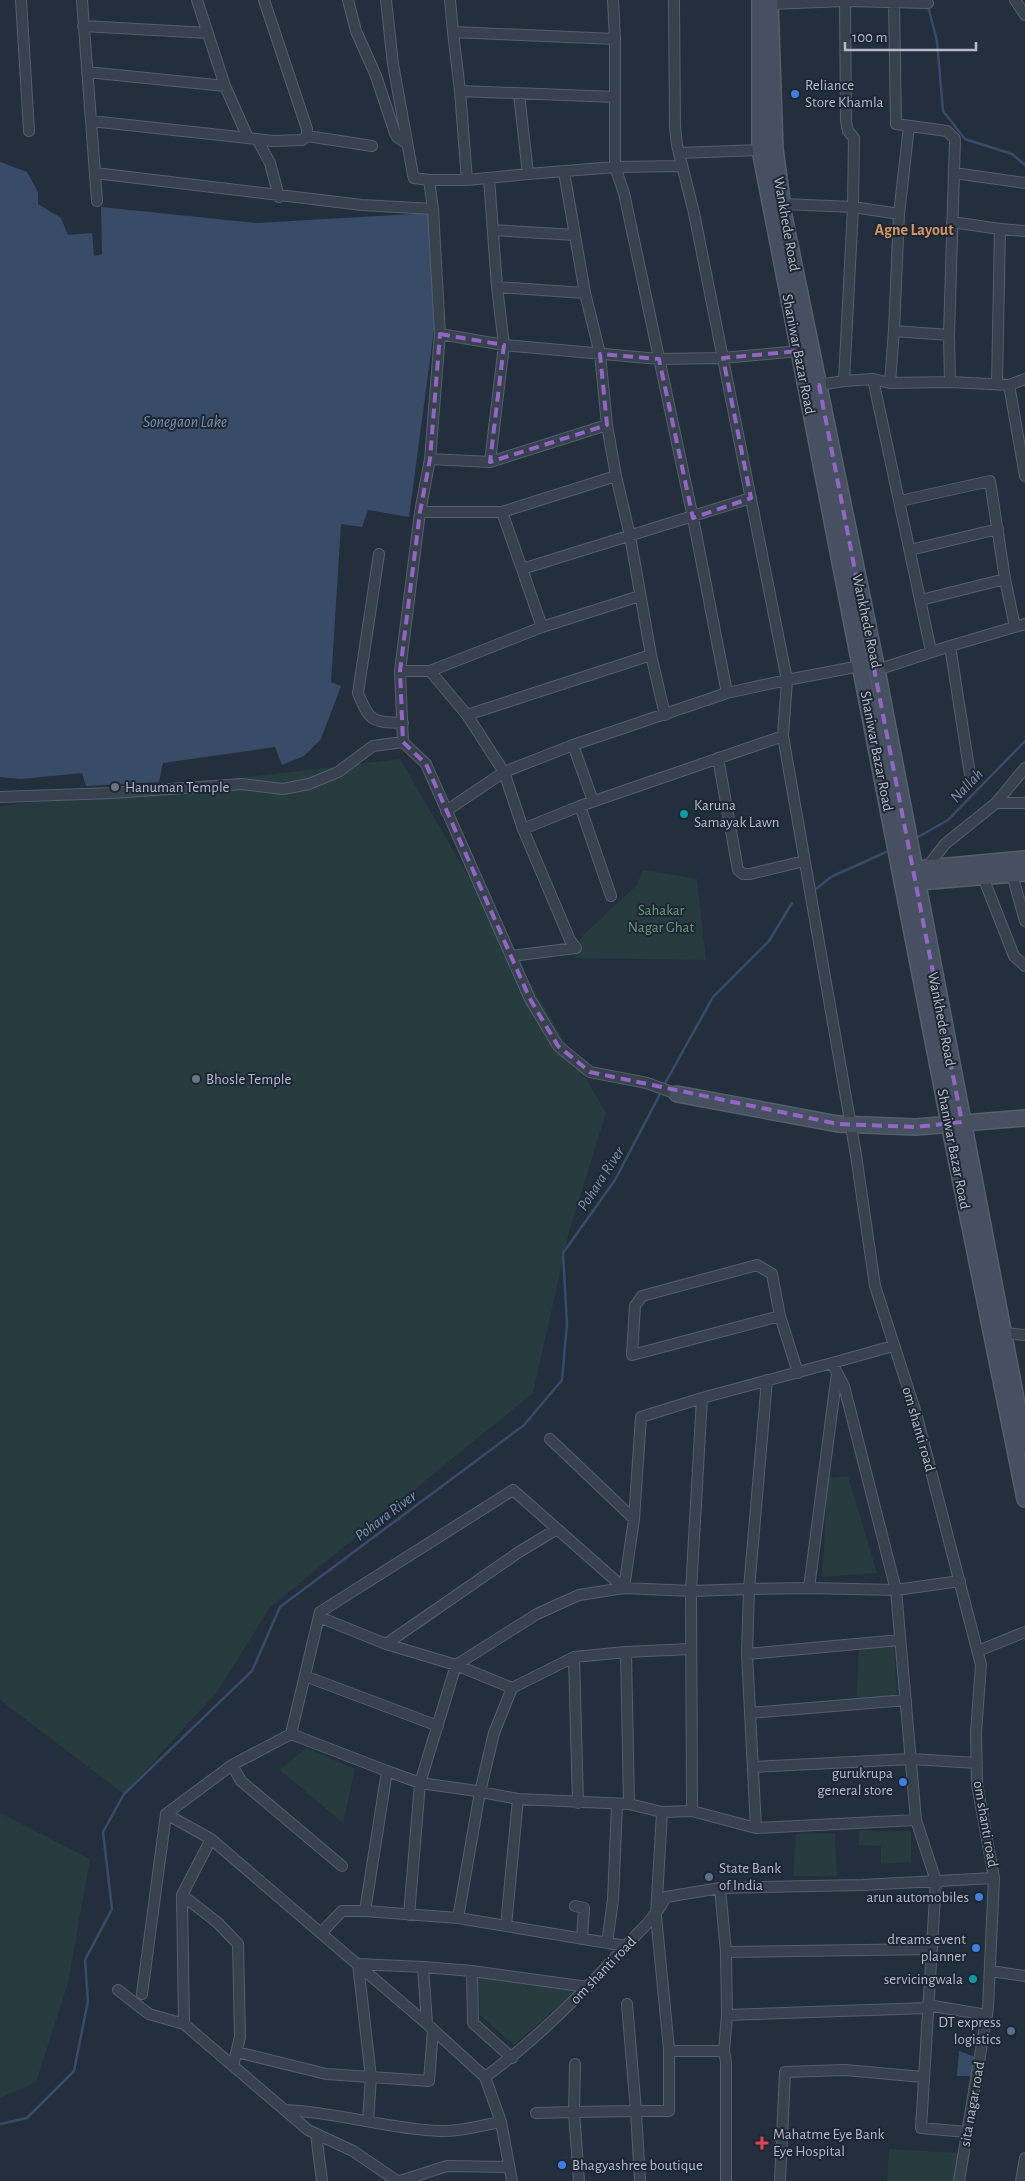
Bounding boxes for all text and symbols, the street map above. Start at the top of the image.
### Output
scale bar [845,20,976,52]
text: 100 m [852,30,887,45]
place label: Reliance Store Khamla [805,78,884,110]
marker: Reliance Store Khamla [789,88,801,100]
street label: Wankhede Road [771,176,802,273]
district label: Agne Layout [874,222,954,239]
street label: Shaniwar Bazar Road [780,293,818,416]
water label: Sonegaon Lake [143,414,227,430]
street label: Wankhede Road [849,573,884,670]
street label: Shaniwar Bazar Road [858,690,896,813]
water label: Nallah [947,766,986,806]
place label: Hanuman Temple [125,780,230,795]
marker: Hanuman Temple [109,781,121,793]
place label: Karuna Samayak Lawn [694,798,780,830]
marker: Karuna Samayak Lawn [678,808,690,820]
park label: Sahakar Nagar Ghat [628,903,694,935]
street label: Wankhede Road [925,971,958,1068]
place label: Bhosle Temple [206,1072,291,1087]
marker: Bhosle Temple [190,1073,202,1085]
street label: Shaniwar Bazar Road [935,1088,973,1211]
water label: Pohara River [574,1143,628,1213]
street label: om shanti road [899,1385,938,1473]
water label: Pohara River [352,1487,420,1544]
place label: gurukrupa general store [817,1766,893,1798]
marker: gurukrupa general store [897,1776,909,1788]
street label: om shanti road [971,1780,1001,1869]
place label: State Bank of India [719,1861,781,1893]
marker: State Bank of India [703,1871,715,1883]
place label: arun automobiles [866,1890,969,1905]
marker: arun automobiles [973,1891,985,1903]
place label: dreams event planner [887,1932,966,1964]
street label: om shanti road [568,1934,639,2007]
marker: dreams event planner [970,1942,982,1954]
place label: servicingwala [884,1972,963,1987]
marker: servicingwala [967,1973,979,1985]
place label: DT express logistics [938,2015,1001,2047]
marker: DT express logistics [1005,2025,1017,2037]
street label: sita nagar road [958,2060,987,2148]
place label: Mahatme Eye Bank Eye Hospital [773,2127,884,2159]
marker: Mahatme Eye Bank Eye Hospital [755,2136,769,2150]
place label: Bhagyashree boutique [572,2158,703,2173]
marker: Bhagyashree boutique [556,2159,568,2171]

